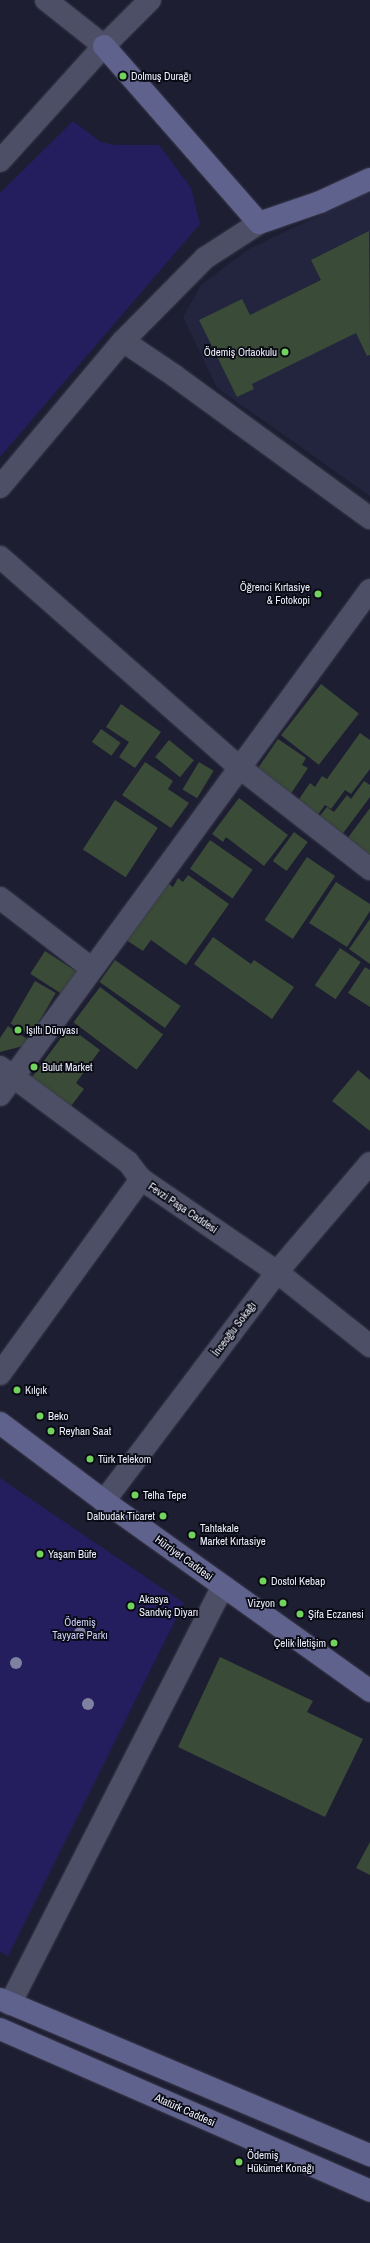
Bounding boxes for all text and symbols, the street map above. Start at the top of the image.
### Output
place label: Dolmuş Durağı [131,69,191,83]
marker: Dolmuş Durağı [118,71,128,81]
place label: Ödemiş Ortaokulu [204,345,277,359]
marker: Ödemiş Ortaokulu [280,347,290,357]
place label: Öğrenci Kırtasiye & Fotokopi [240,581,310,607]
marker: Öğrenci Kırtasiye & Fotokopi [313,589,323,599]
place label: Işıltı Dünyası [26,1023,78,1037]
marker: Işıltı Dünyası [13,1025,23,1035]
place label: Bulut Market [42,1060,93,1074]
marker: Bulut Market [29,1062,39,1072]
street label: Fevzi Paşa Caddesi [146,1180,220,1236]
street label: İnceoğlu Sokağı [209,1299,259,1359]
place label: Kılçık [25,1383,47,1397]
marker: Kılçık [12,1385,22,1395]
place label: Beko [48,1409,69,1423]
marker: Beko [35,1411,45,1421]
place label: Reyhan Saat [59,1424,111,1438]
marker: Reyhan Saat [46,1426,56,1436]
place label: Türk Telekom [98,1452,151,1466]
marker: Türk Telekom [85,1454,95,1464]
place label: Telha Tepe [143,1488,187,1502]
marker: Telha Tepe [130,1490,140,1500]
place label: Dalbudak Ticaret [87,1509,155,1523]
marker: Dalbudak Ticaret [158,1511,168,1521]
place label: Tahtakale Market Kırtasiye [200,1522,266,1548]
marker: Tahtakale Market Kırtasiye [187,1530,197,1540]
street label: Hürriyet Caddesi [153,1533,215,1583]
place label: Yaşam Büfe [48,1547,96,1561]
marker: Yaşam Büfe [35,1549,45,1559]
place label: Dostol Kebap [271,1574,325,1588]
marker: Dostol Kebap [258,1576,268,1586]
place label: Akasya Sandviç Diyarı [139,1593,198,1619]
place label: Vizyon [248,1596,275,1610]
marker: Vizyon [278,1598,288,1608]
marker: Akasya Sandviç Diyarı [126,1601,136,1611]
place label: Şifa Eczanesi [308,1607,364,1621]
marker: Şifa Eczanesi [295,1609,305,1619]
park label: Ödemiş Tayyare Parkı [52,1616,108,1642]
place label: Çelik İletişim [274,1636,326,1650]
marker: Çelik İletişim [329,1638,339,1648]
street label: Atatürk Caddesi [153,2091,217,2129]
place label: Ödemiş Hükümet Konağı [247,2149,314,2175]
marker: Ödemiş Hükümet Konağı [234,2157,244,2167]

